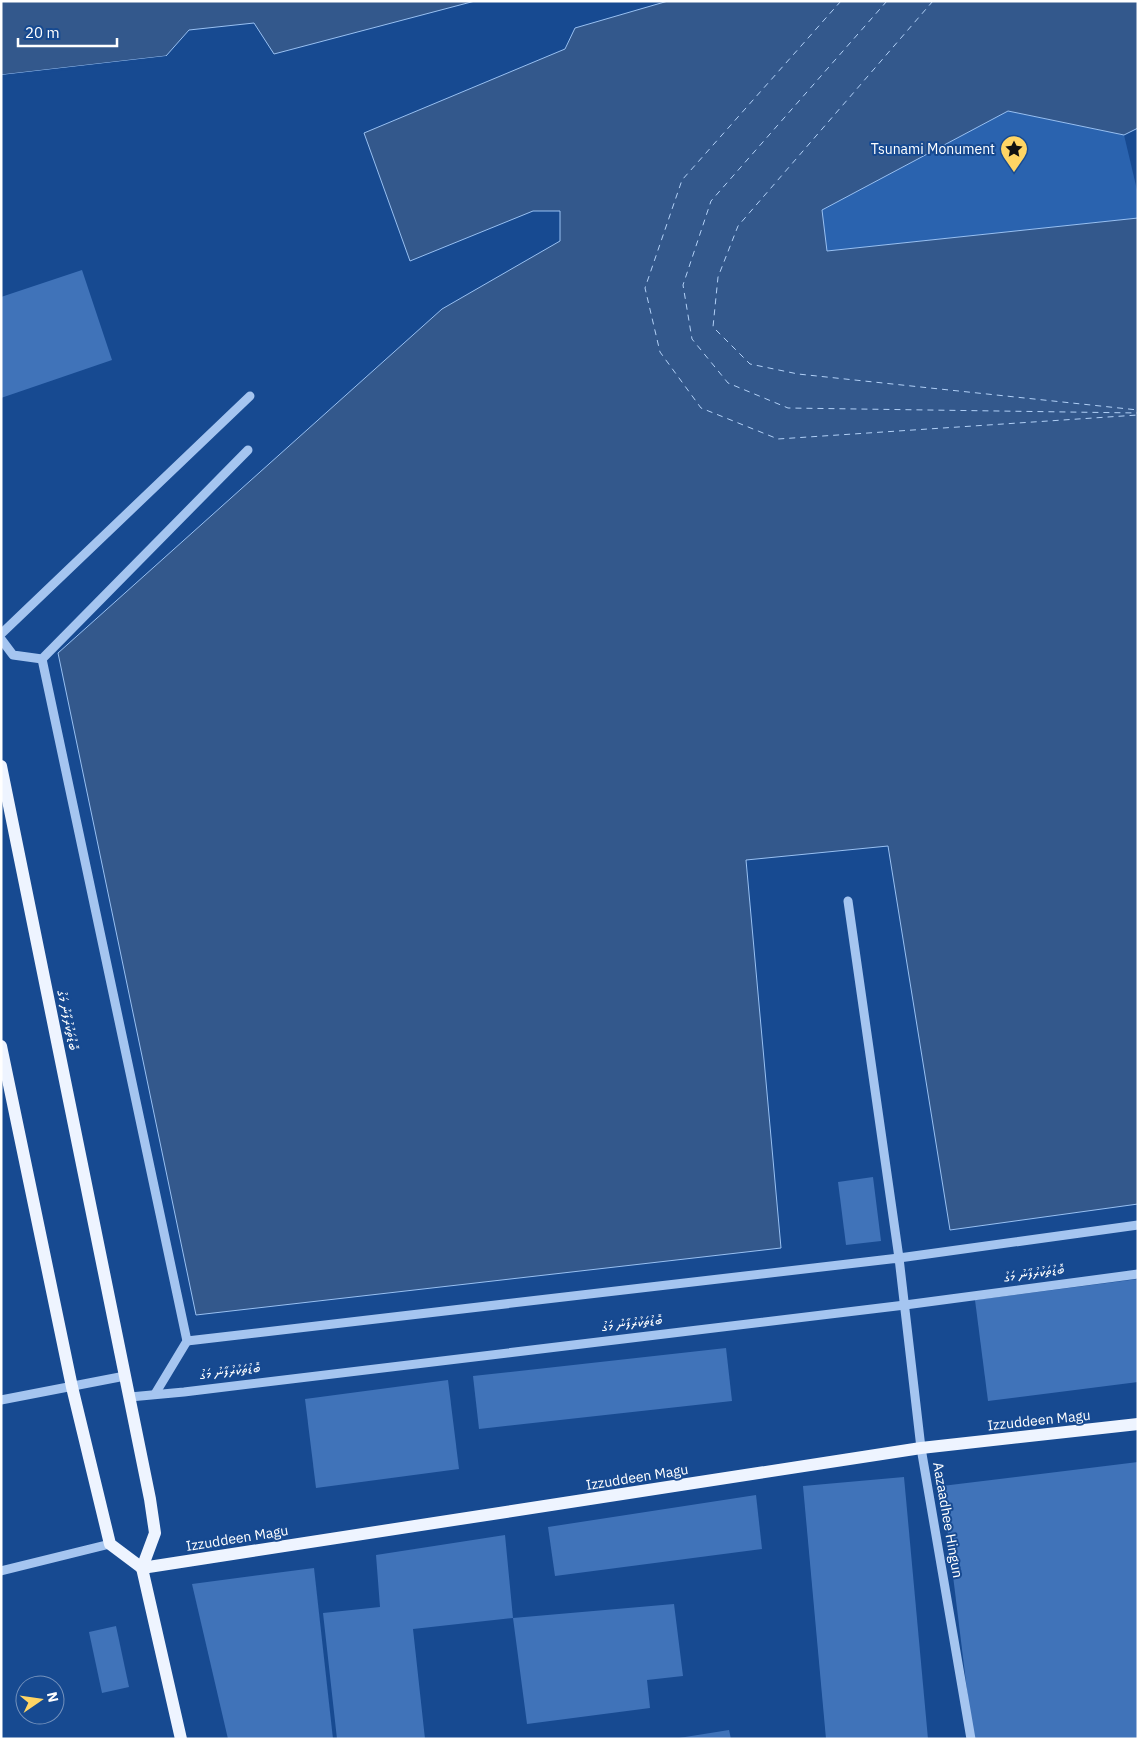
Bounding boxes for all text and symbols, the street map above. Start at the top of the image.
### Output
scale bar [18,15,116,47]
text: 20 m [25,23,60,42]
place icon: Tsunami Monument [999,134,1029,173]
place label: Tsunami Monument [871,140,995,158]
street label: ބޮޑުތަކުރުފާނު މަގު [53,987,83,1052]
street label: ބޮޑުތަކުރުފާނު މަގު [1002,1260,1066,1286]
street label: ބޮޑުތަކުރުފާނު މަގު [600,1310,664,1336]
street label: ބޮޑުތަކުރުފާނު މަގު [198,1358,262,1384]
street label: Izzuddeen Magu [987,1406,1091,1434]
street label: Izzuddeen Magu [584,1460,690,1494]
street label: Aazaadhee Hingun [929,1461,967,1579]
street label: Izzuddeen Magu [184,1521,290,1555]
north arrow [15,1675,65,1725]
text: N [43,1690,63,1704]

